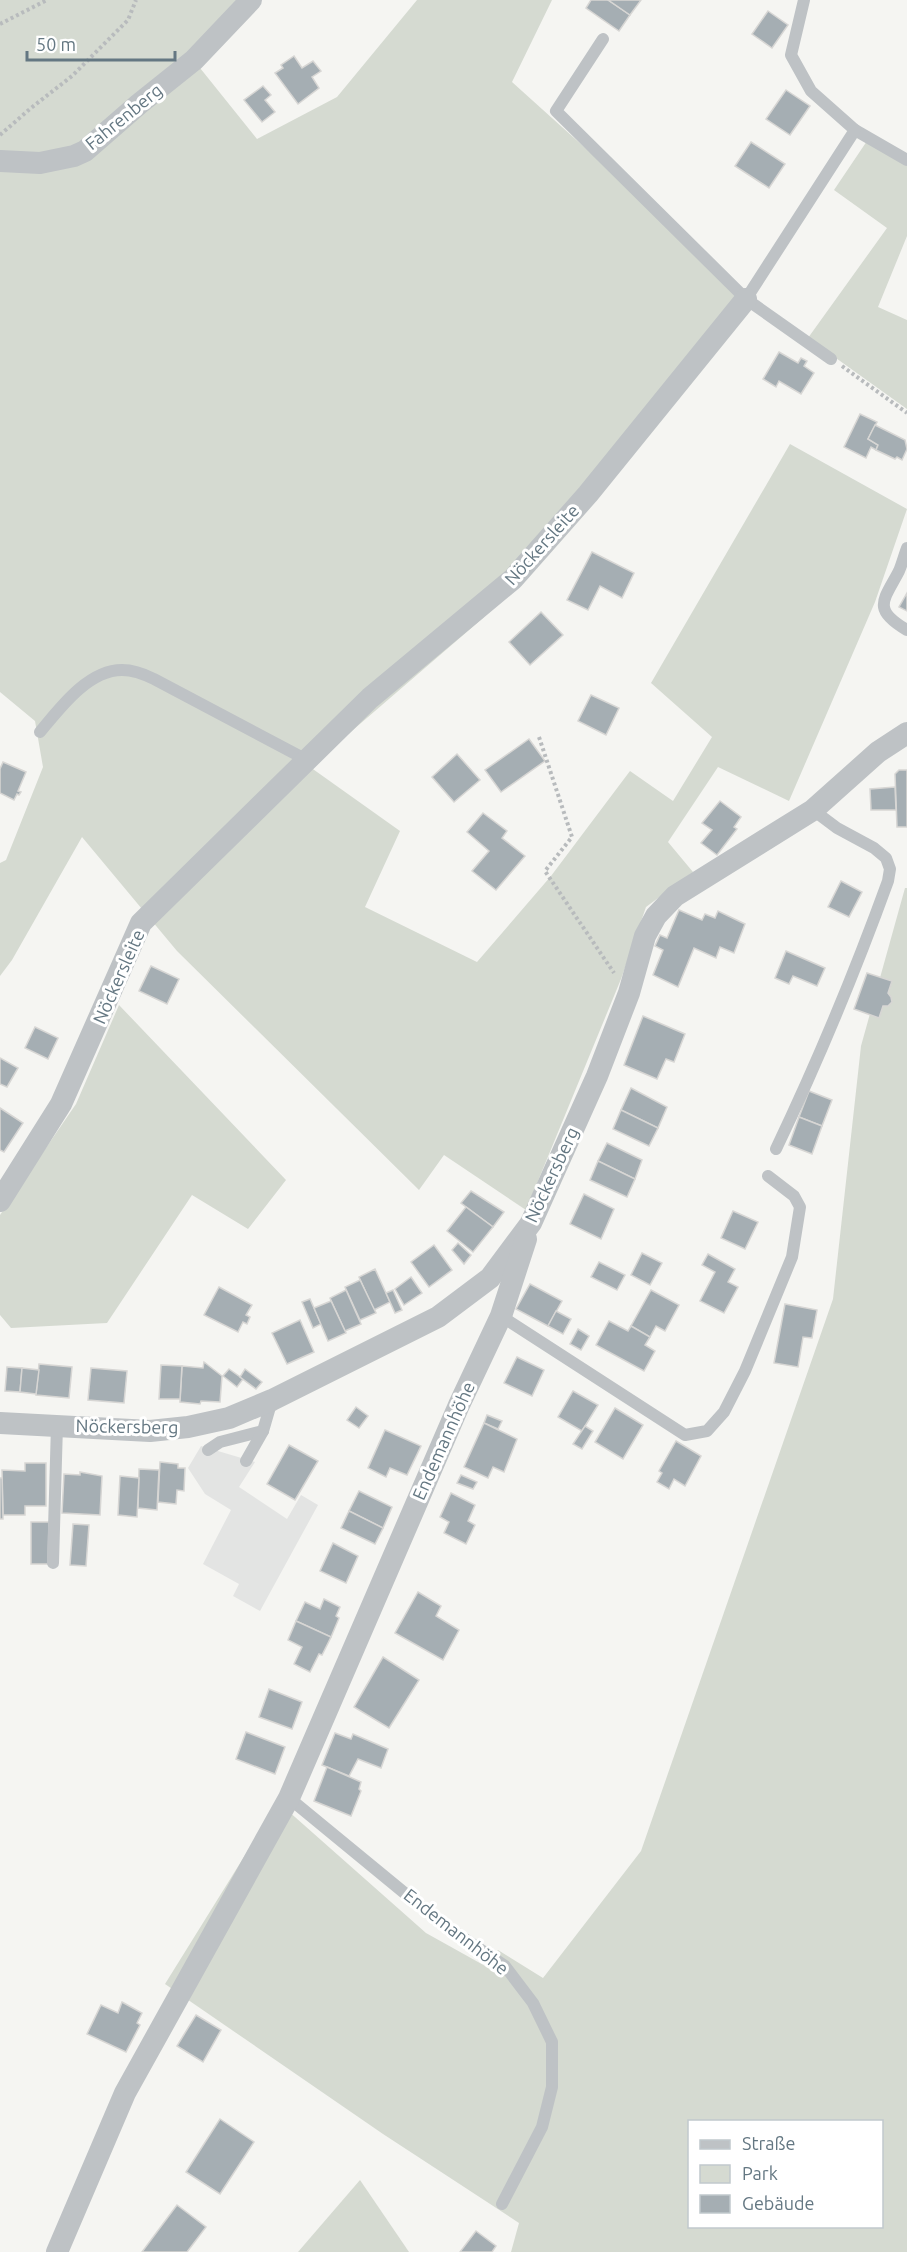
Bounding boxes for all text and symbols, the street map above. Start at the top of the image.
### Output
scale bar [27,24,176,62]
text: 50 m [36,34,76,54]
street label: Fahrenberg [81,79,166,153]
street label: Nöckersleite [500,500,583,589]
street label: Nöckersleite [88,926,148,1027]
street label: Nöckersberg [520,1124,582,1225]
street label: Endemannhöhe [408,1378,478,1503]
street label: Nöckersberg [75,1415,179,1437]
street label: Endemannhöhe [400,1884,513,1978]
legend [688,2120,883,2228]
text: Straße [742,2133,795,2153]
text: Park [742,2163,778,2183]
text: Gebäude [742,2193,814,2213]

